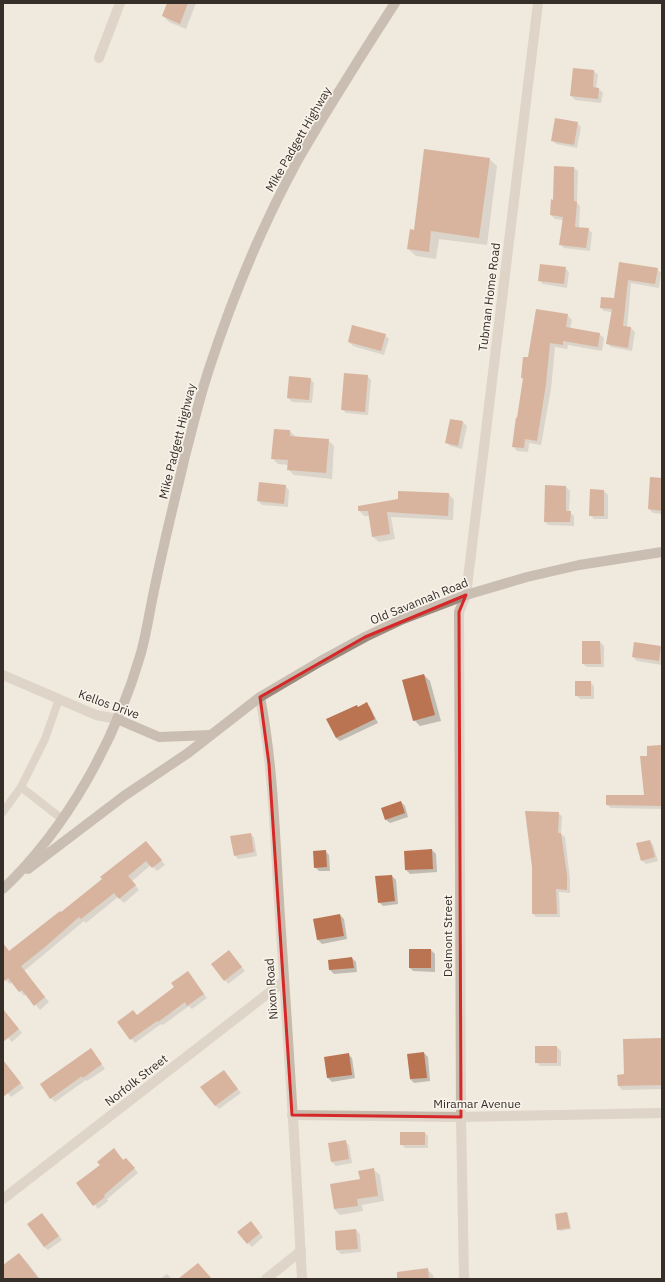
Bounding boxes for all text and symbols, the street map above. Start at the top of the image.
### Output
street label: Mike Padgett Highway [262,84,334,194]
street label: Tubman Home Road [475,242,503,352]
street label: Mike Padgett Highway [155,382,199,500]
street label: Old Savannah Road [368,575,470,627]
street label: Kellos Drive [77,686,142,722]
street label: Delmont Street [440,895,455,977]
street label: Nixon Road [261,958,281,1020]
street label: Norfolk Street [102,1051,170,1109]
street label: Miramar Avenue [433,1096,521,1111]

